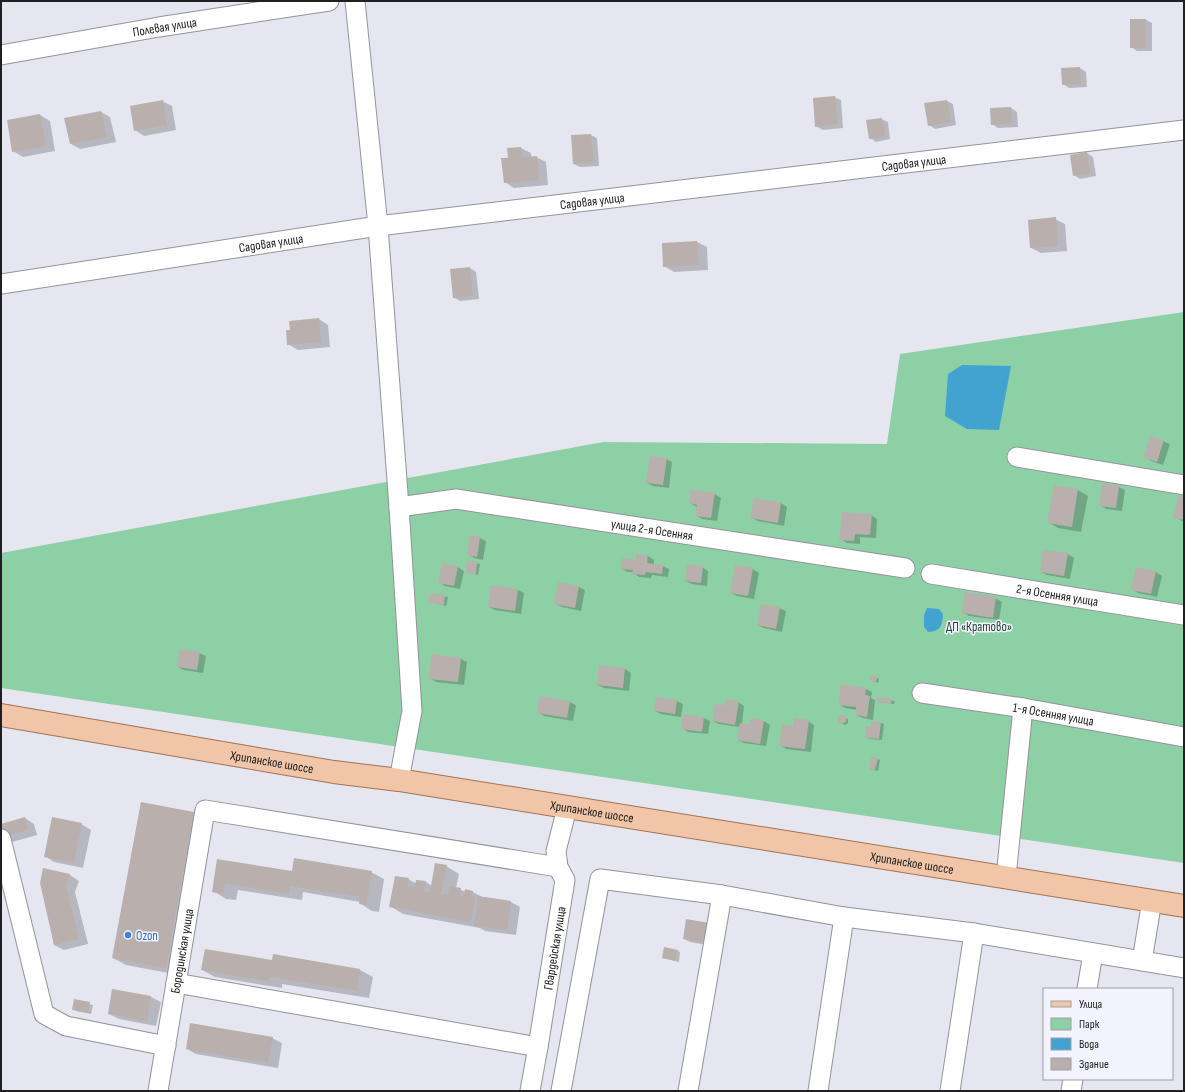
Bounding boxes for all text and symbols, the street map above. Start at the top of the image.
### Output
street label: Полевая улица [131,14,198,41]
street label: Садовая улица [881,151,947,175]
street label: Садовая улица [559,190,625,213]
street label: Садовая улица [238,231,304,256]
street label: улица 2-я Осенняя [610,516,694,544]
street label: 2-я Осенняя улица [1015,581,1099,610]
park label: ДП «Кратово» [946,619,1012,635]
street label: 1-я Осенняя улица [1012,700,1095,730]
street label: Хрипанское шоссе [228,747,315,777]
street label: Хрипанское шоссе [548,797,635,827]
street label: Хрипанское шоссе [868,849,955,878]
street label: Гвардейская улица [540,905,570,991]
street label: Бородинская улица [167,907,197,995]
place label: Ozon [136,928,158,944]
marker: Ozon [123,930,133,940]
legend [1043,988,1173,1080]
text: Улица [1079,997,1103,1012]
text: Парк [1079,1017,1100,1032]
text: Вода [1079,1037,1099,1052]
text: Здание [1079,1057,1109,1072]

